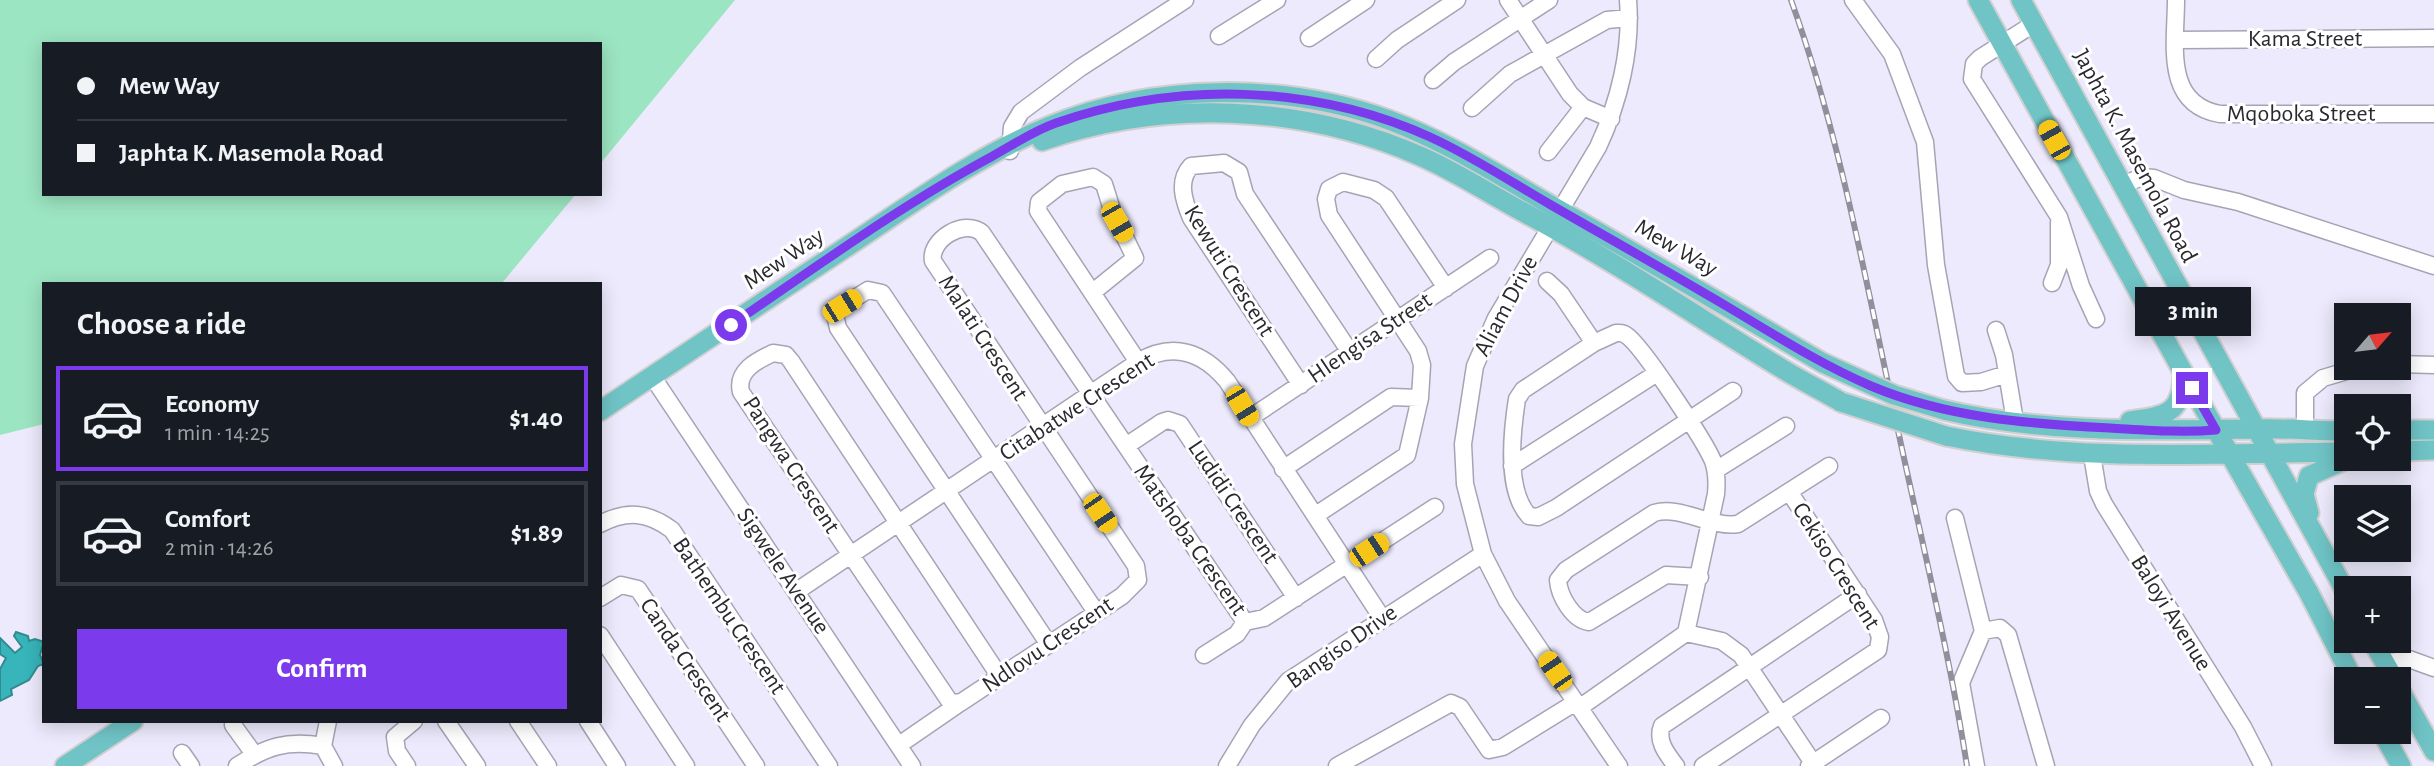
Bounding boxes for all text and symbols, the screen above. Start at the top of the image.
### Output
street label: Kama Street [2248,27,2363,51]
street label: Japhta K. Masemola Road [2069,46,2201,266]
text: Mew Way [119,73,220,99]
street label: Mqoboka Street [2227,102,2376,126]
car [2035,117,2074,163]
text: Japhta K. Masemola Road [119,140,383,166]
car [1098,199,1137,245]
street label: Kewuti Crescent [1179,201,1279,341]
street label: Mew Way [1631,215,1721,281]
street label: Mew Way [740,224,828,294]
street label: Aliam Drive [1470,252,1542,360]
street label: Malati Crescent [934,271,1033,405]
car [819,286,866,326]
callout: 3 min [2134,286,2250,336]
street label: Hlengisa Street [1304,288,1437,388]
text: 3 min [2168,300,2218,323]
north arrow [2334,303,2412,380]
map controls [2334,303,2411,744]
text: Choose a ride [77,308,246,340]
route start [715,309,747,341]
street label: Citabatwe Crescent [995,348,1159,466]
route end [2176,372,2208,404]
car [1223,383,1262,429]
icon: car [81,387,144,450]
text: Economy [165,391,259,417]
street label: Pangwa Crescent [738,392,844,538]
button: locate [2334,394,2411,471]
text: $1.40 [509,405,563,431]
text: 1 min · 14:25 [165,422,270,445]
street label: Ludidi Crescent [1183,436,1283,568]
street label: Matshoba Crescent [1129,460,1251,620]
button: layers [2334,485,2411,562]
car [1080,490,1121,536]
street label: Cekiso Crescent [1788,498,1885,634]
icon: car [81,502,144,565]
street label: Sigwele Avenue [732,504,834,638]
text: Comfort [165,506,250,532]
text: $1.89 [511,520,563,546]
car [1346,530,1393,570]
street label: Bathembu Crescent [668,533,790,699]
text: 2 min · 14:26 [165,537,273,560]
street label: Baloyi Avenue [2126,551,2216,675]
button: + [2334,576,2411,653]
street label: Ndlovu Crescent [978,592,1118,697]
street label: Canda Crescent [635,594,735,726]
street label: Bangiso Drive [1283,600,1401,694]
button: Confirm [77,629,567,709]
car [1535,648,1576,694]
button: − [2334,667,2411,744]

